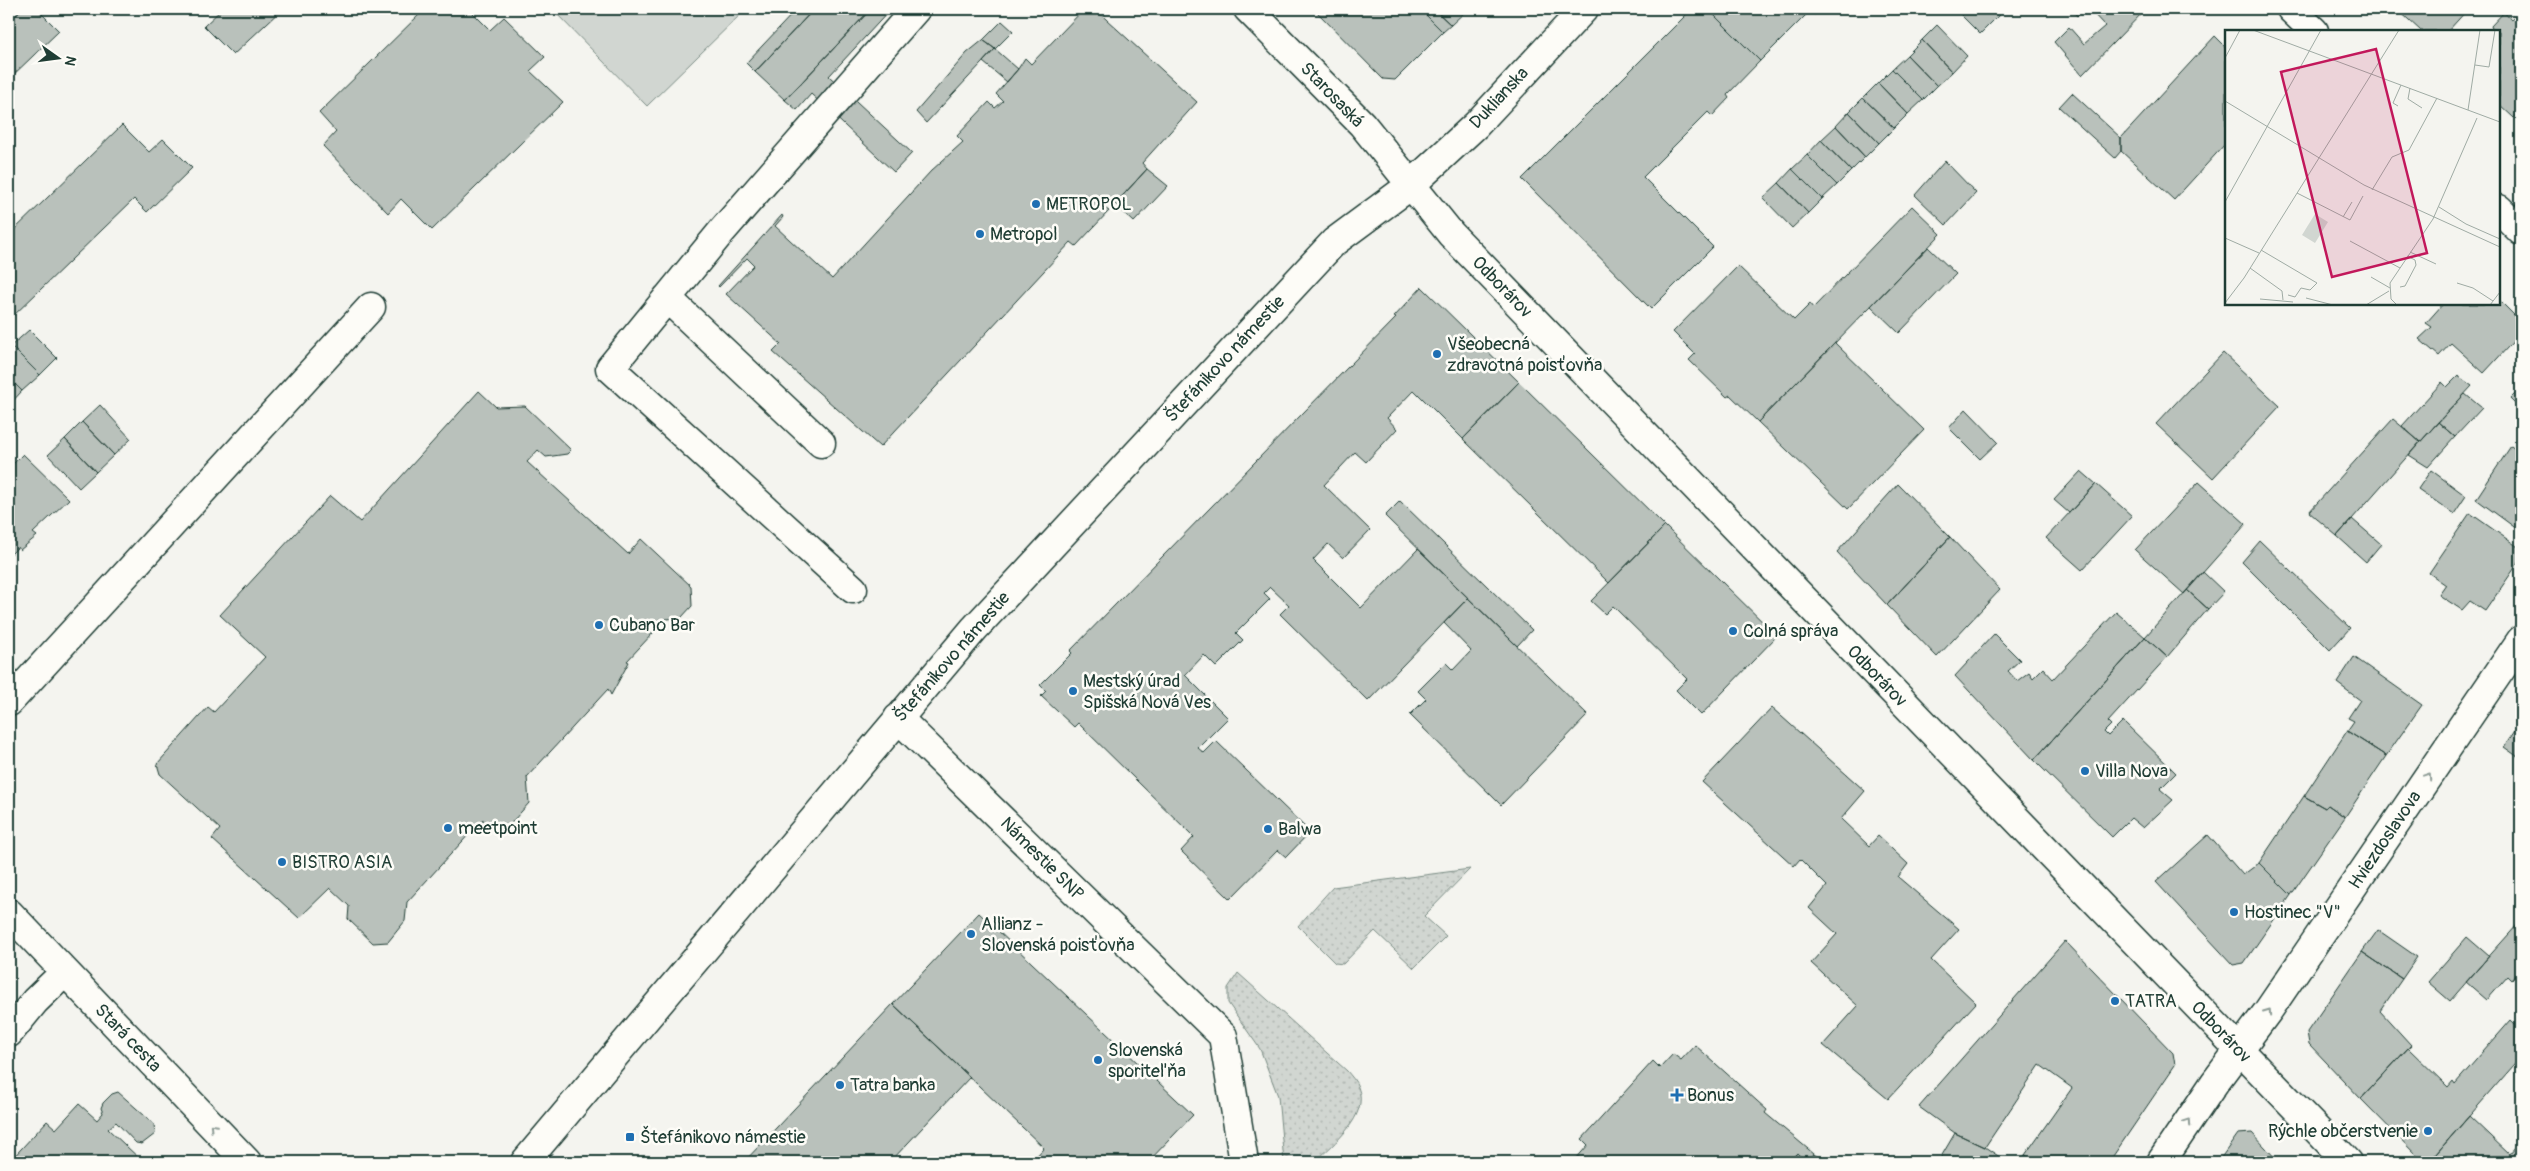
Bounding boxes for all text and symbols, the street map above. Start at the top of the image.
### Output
inset map [2225,30,2500,305]
north arrow [32,32,82,82]
text: N [61,54,80,68]
street label: Starosaská [1295,57,1369,133]
street label: Duklianska [1464,62,1534,134]
place label: METROPOL [1046,193,1132,216]
marker: METROPOL [1030,198,1042,210]
place label: Metropol [990,223,1057,246]
marker: Metropol [974,228,986,240]
street label: Odborárov [1467,251,1537,323]
street label: Štefánikovo námestie [1159,290,1290,427]
place label: Všeobecná zdravotná poisťovňa [1447,333,1602,377]
marker: Všeobecná zdravotná poisťovňa [1431,348,1443,360]
street label: Štefánikovo námestie [888,586,1015,727]
place label: Cubano Bar [609,614,696,637]
marker: Cubano Bar [593,619,605,631]
place label: Colná správa [1743,620,1838,643]
marker: Colná správa [1727,625,1739,637]
street label: Odborárov [1842,640,1912,712]
place label: Mestský úrad Spišská Nová Ves [1083,670,1211,714]
marker: Mestský úrad Spišská Nová Ves [1067,685,1079,697]
place label: Villa Nova [2095,760,2168,783]
marker: Villa Nova [2079,765,2091,777]
one-way arrow [2422,773,2432,782]
street label: Hviezdoslavova [2344,786,2426,894]
street label: Námestie SNP [995,812,1089,906]
place label: meetpoint [458,817,538,840]
place label: Balwa [1278,818,1321,841]
marker: meetpoint [442,822,454,834]
marker: Balwa [1262,823,1274,835]
place label: BISTRO ASIA [292,851,393,874]
marker: BISTRO ASIA [276,856,288,868]
place label: Hostinec "V" [2244,901,2341,924]
marker: Hostinec "V" [2228,906,2240,918]
place label: Allianz - Slovenská poisťovňa [981,913,1135,957]
marker: Allianz - Slovenská poisťovňa [965,928,977,940]
place label: TATRA [2125,990,2177,1013]
marker: TATRA [2109,995,2121,1007]
street label: Odborárov [2186,996,2256,1068]
street label: Stará cesta [90,999,166,1077]
one-way arrow [2262,1008,2271,1018]
place label: Slovenská sporiteľňa [1108,1039,1186,1083]
marker: Slovenská sporiteľňa [1092,1054,1104,1066]
place label: Tatra banka [850,1074,935,1097]
marker: Tatra banka [834,1079,846,1091]
place label: Bonus [1687,1084,1734,1107]
marker: Bonus [1671,1089,1683,1101]
one-way arrow [2182,1118,2191,1128]
place label: Rýchle občerstvenie [2268,1120,2418,1143]
one-way arrow [210,1124,219,1133]
place label: Štefánikovo námestie [640,1125,806,1149]
marker: Rýchle občerstvenie [2422,1125,2434,1137]
marker: Štefánikovo námestie [624,1131,636,1143]

